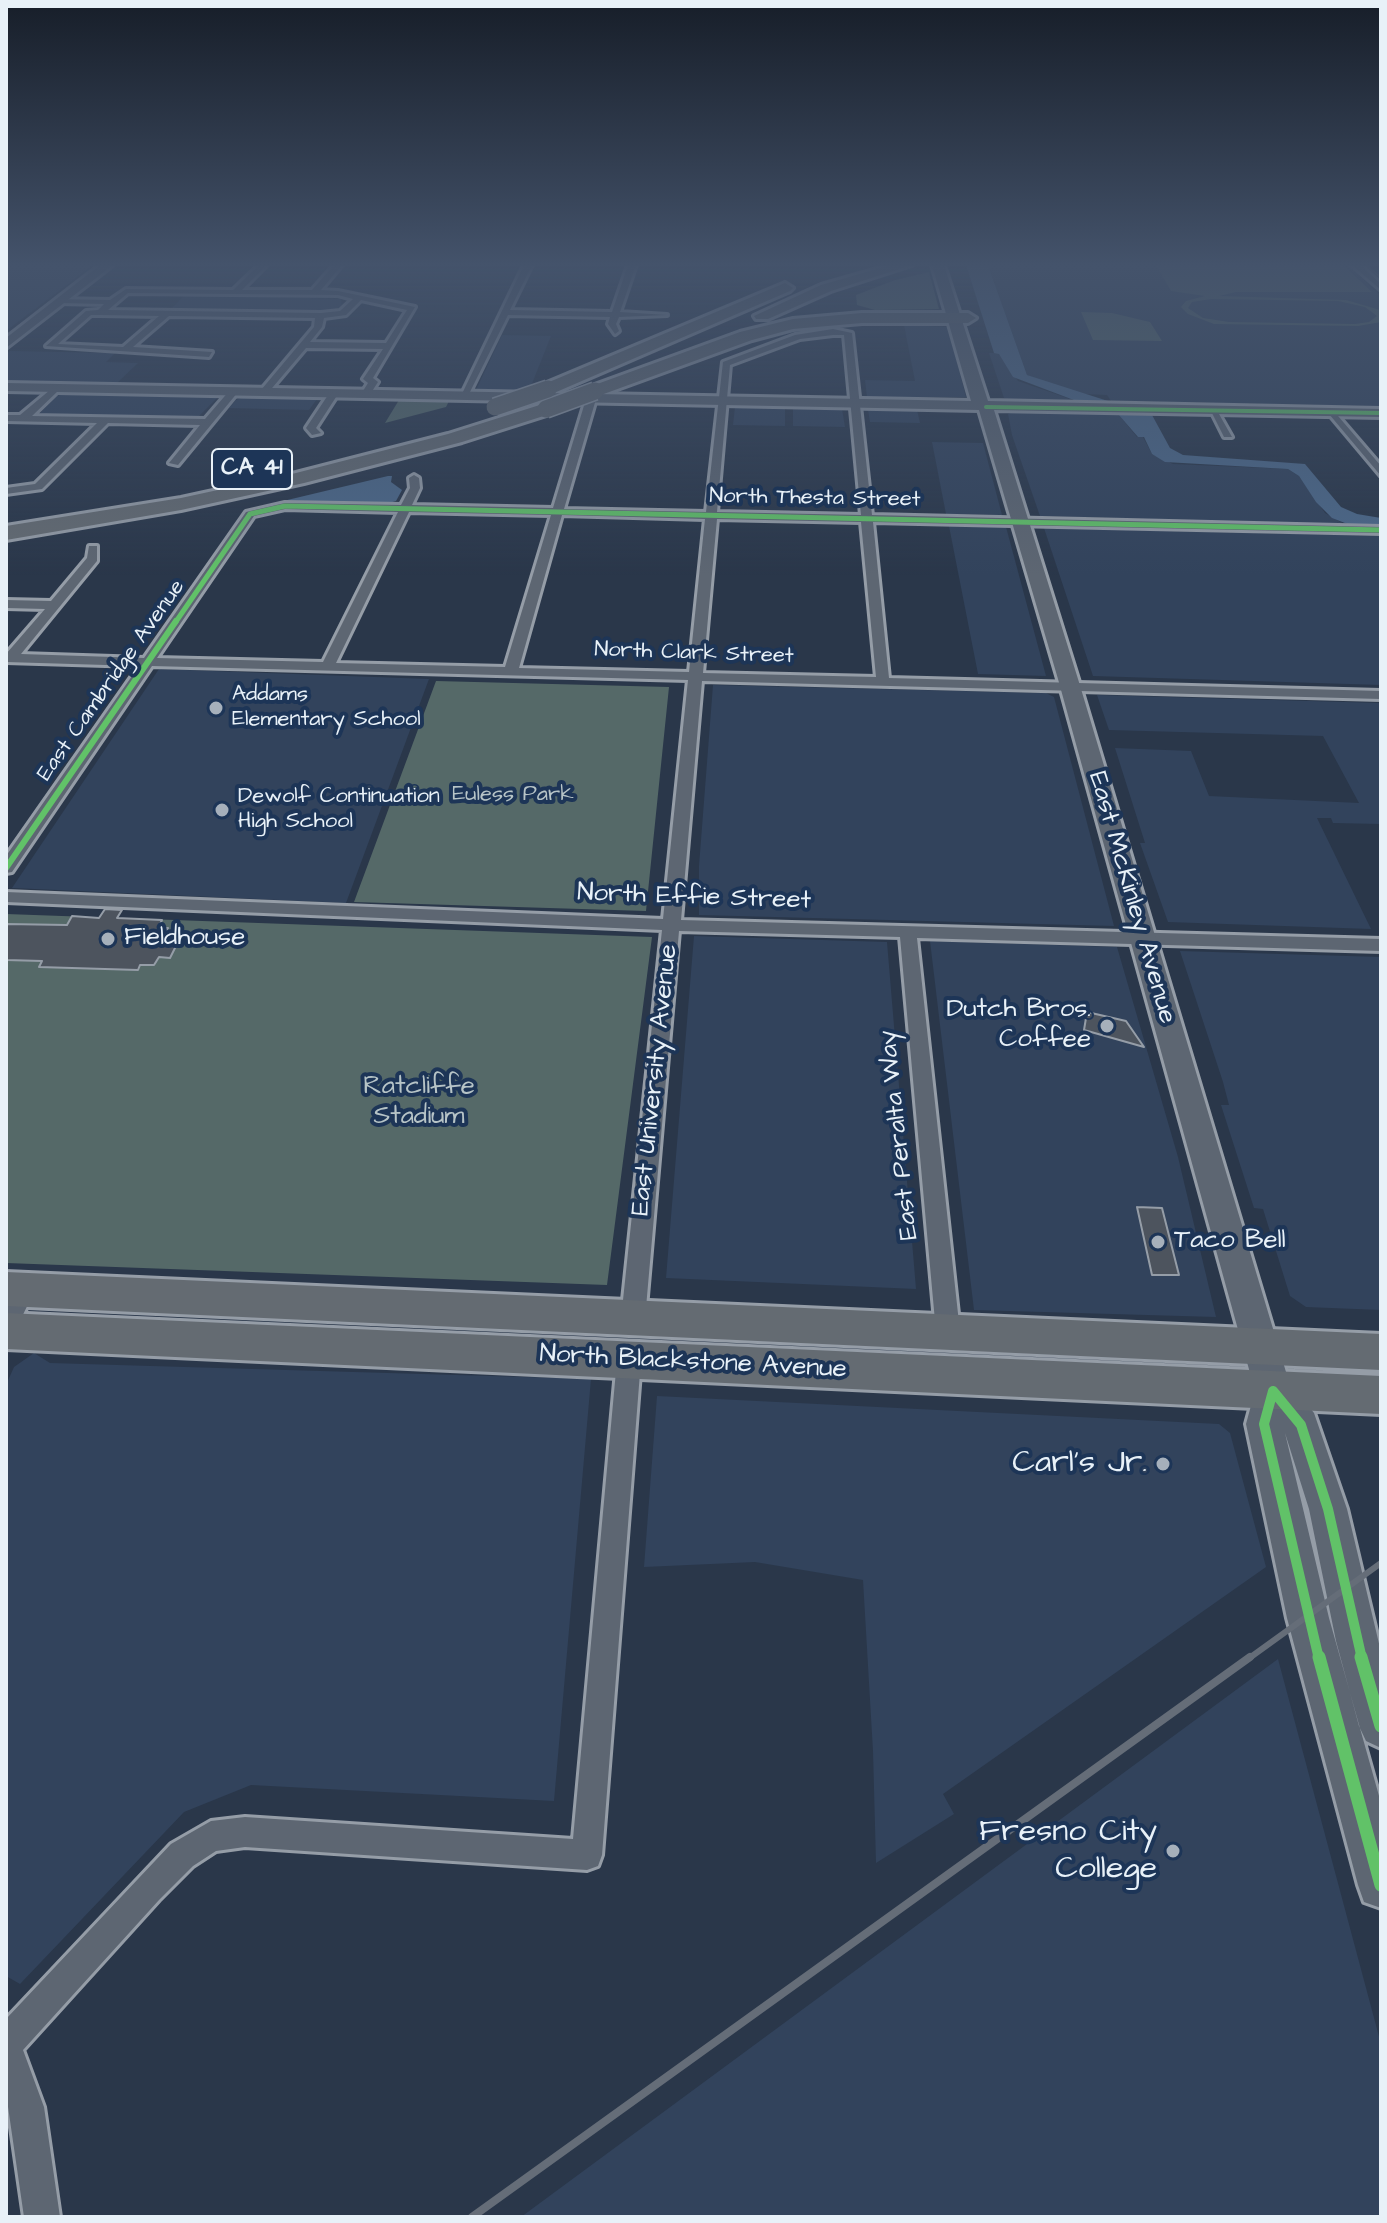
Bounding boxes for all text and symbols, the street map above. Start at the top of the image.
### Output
road number: CA 41 [212,449,292,489]
street label: North Thesta Street [709,484,921,514]
street label: East Cambridge Avenue [33,575,191,787]
street label: North Clark Street [594,637,794,671]
place label: Addams Elementary School [232,682,421,734]
marker: Addams Elementary School [207,699,225,717]
street label: East McKinley Avenue [1080,768,1182,1028]
park label: Euless Park [452,782,574,808]
place label: Dewolf Continuation High School [238,784,440,836]
marker: Dewolf Continuation High School [213,801,231,819]
street label: North Effie Street [577,878,811,918]
place label: Fieldhouse [124,923,245,955]
marker: Fieldhouse [99,930,117,948]
street label: East University Avenue [626,943,686,1217]
place label: Dutch Bros. Coffee [947,995,1091,1056]
marker: Dutch Bros. Coffee [1098,1017,1116,1035]
street label: East Peralta Way [873,1028,927,1242]
park label: Ratcliffe Stadium [363,1072,475,1134]
place label: Taco Bell [1174,1226,1286,1258]
marker: Taco Bell [1149,1233,1167,1251]
street label: North Blackstone Avenue [539,1339,847,1387]
place label: Carl's Jr. [1012,1445,1147,1483]
marker: Carl's Jr. [1154,1455,1172,1473]
place label: Fresno City College [979,1814,1157,1889]
marker: Fresno City College [1164,1842,1182,1860]

